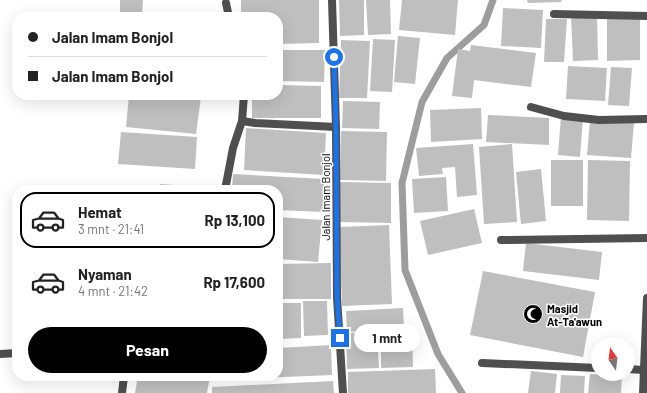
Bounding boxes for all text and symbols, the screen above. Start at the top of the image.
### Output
text: Jalan Imam Bonjol [52,28,173,46]
route start [325,48,343,66]
text: Jalan Imam Bonjol [52,67,173,85]
street label: Jalan Imam Bonjol [319,153,332,241]
icon: car [30,202,66,238]
text: Hemat [78,203,122,221]
text: Rp 13,100 [204,211,265,229]
text: 3 mnt · 21:41 [78,221,144,237]
icon: car [30,264,66,300]
text: Nyaman [78,265,132,283]
text: Rp 17,600 [203,273,265,291]
text: 4 mnt · 21:42 [78,283,148,299]
place label: Masjid At-Ta'awun [547,302,602,328]
mosque icon: Masjid At-Ta'awun [522,303,544,325]
callout: 1 mnt [354,324,420,352]
button: Pesan [28,327,267,373]
route end [331,329,349,347]
text: 1 mnt [372,330,402,346]
north arrow [591,337,635,381]
map controls [591,337,635,381]

